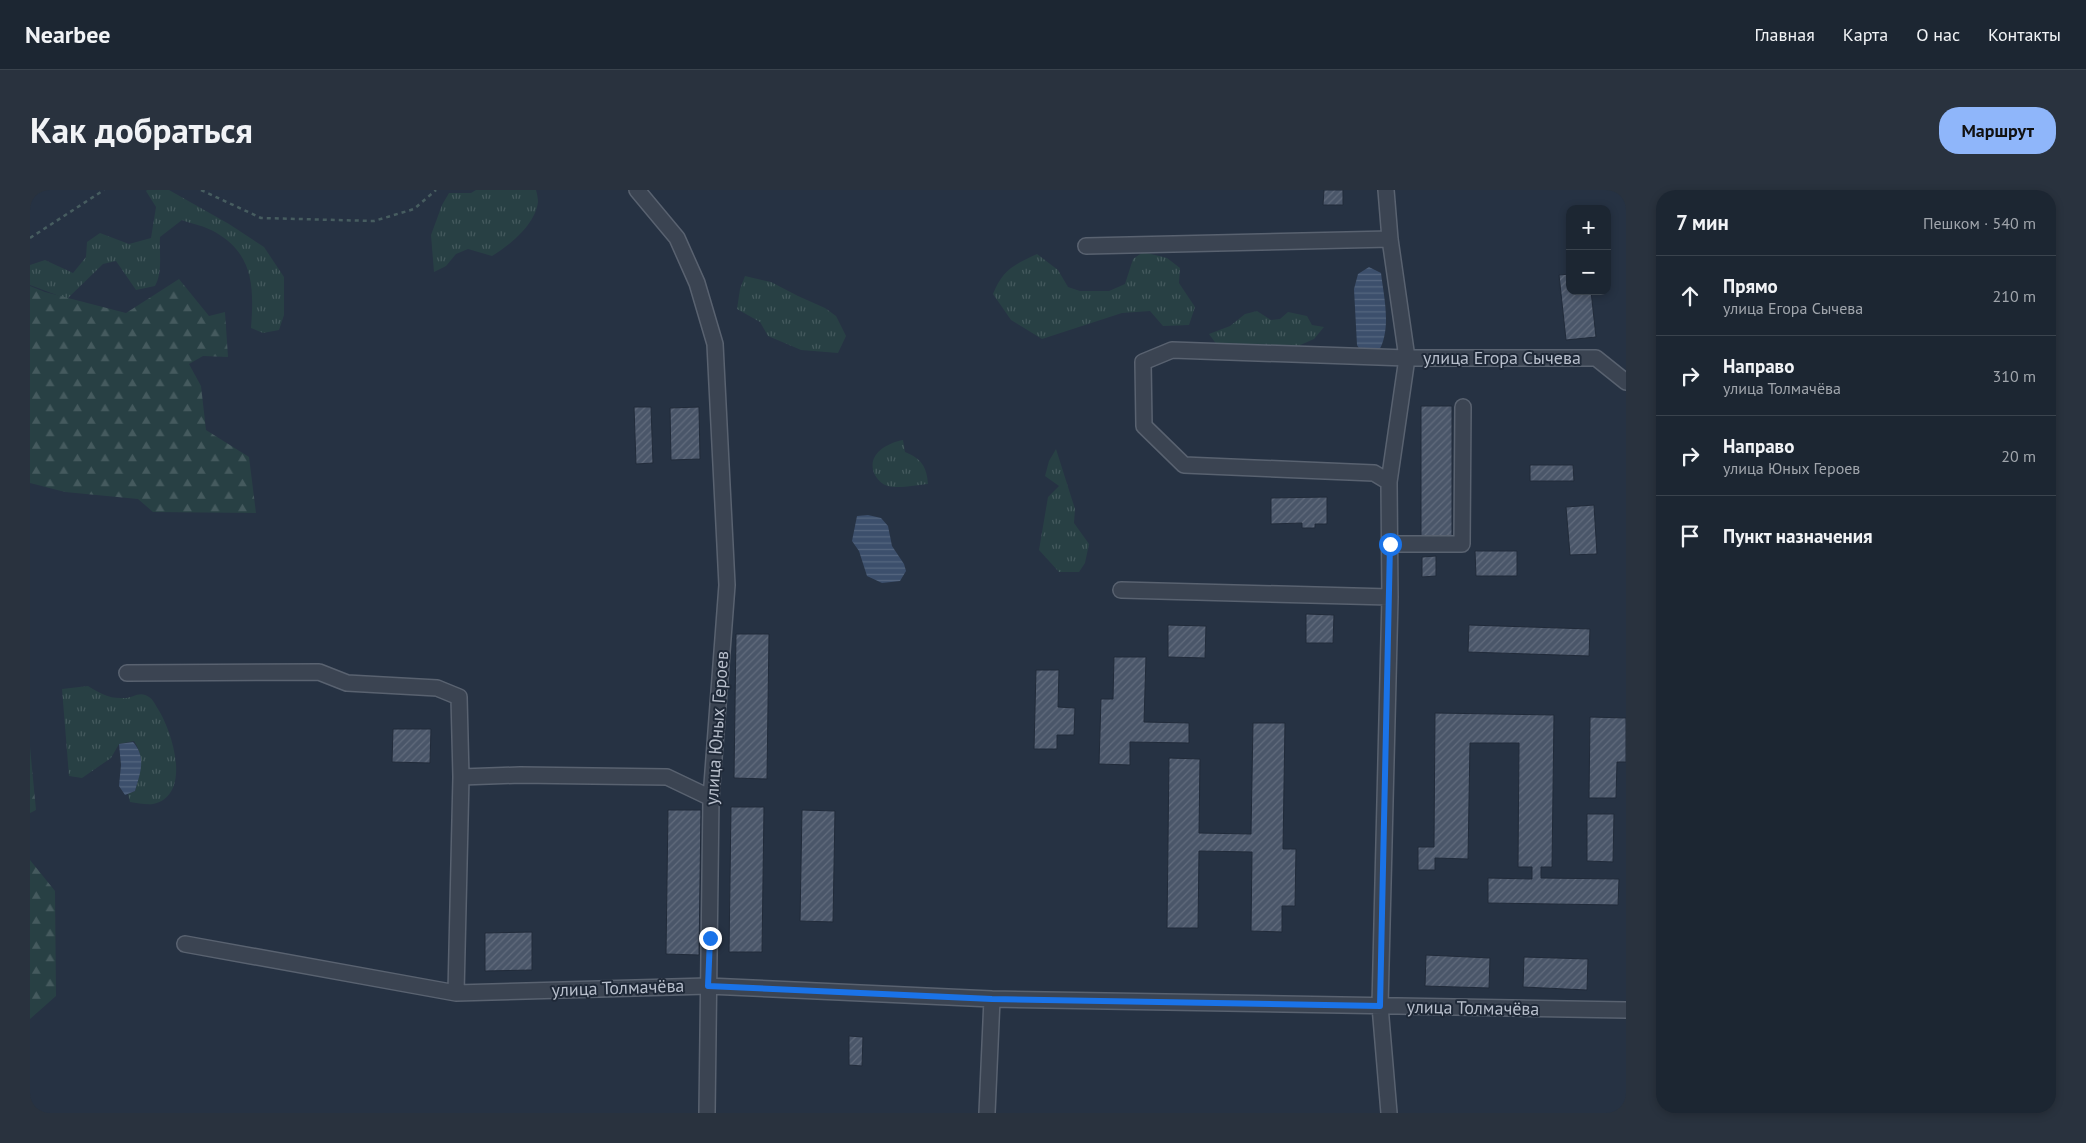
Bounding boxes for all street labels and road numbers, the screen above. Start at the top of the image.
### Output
street label: улица Егора Сычева [1423,346,1581,369]
street label: улица Юных Героев [700,650,733,806]
street label: улица Толмачёва [551,974,685,1001]
street label: улица Толмачёва [1406,995,1540,1020]

